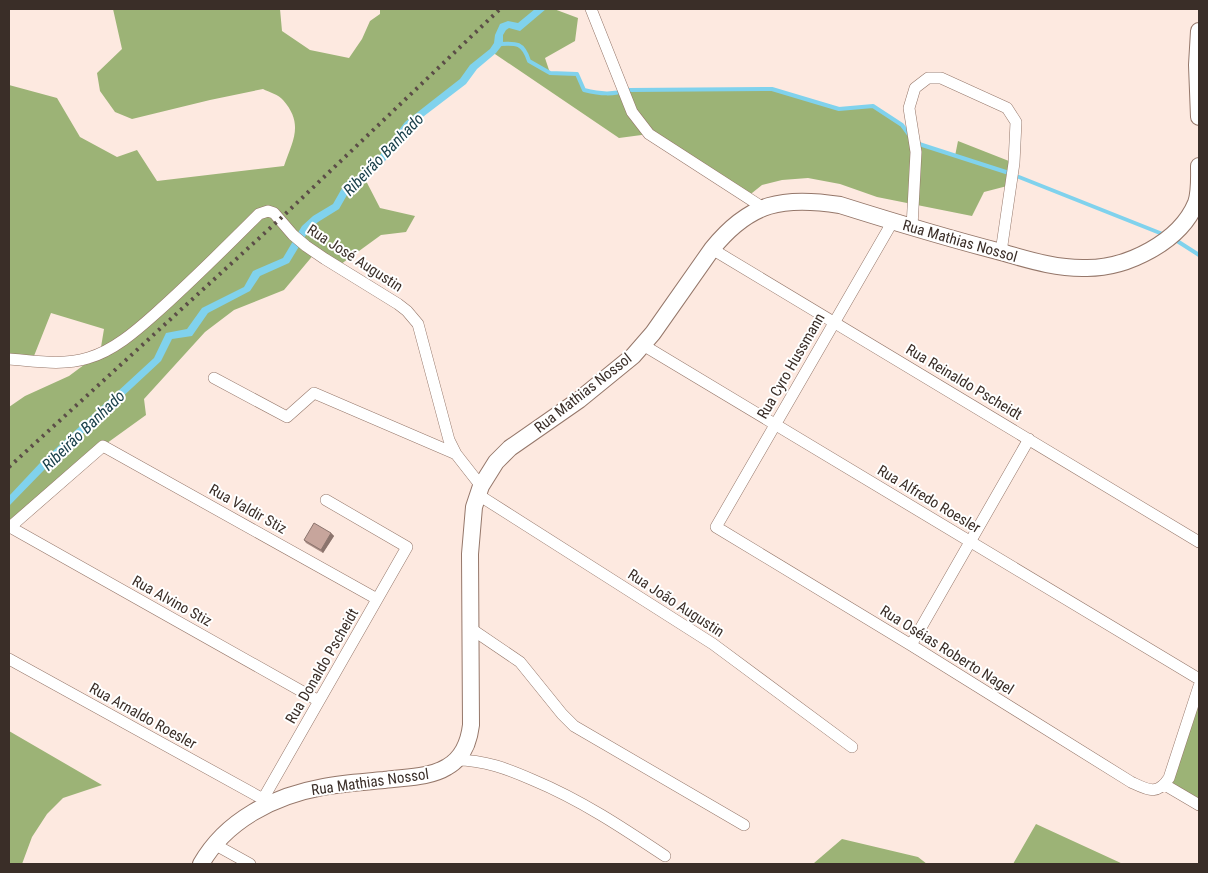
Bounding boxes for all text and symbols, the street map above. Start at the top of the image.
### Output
water label: Ribeirão Banhado [339,109,428,200]
street label: Rua Mathias Nossol [901,216,1019,266]
street label: Rua José Augustin [304,220,406,296]
street label: Rua Cyro Hussmann [753,310,829,422]
street label: Rua Reinaldo Pscheidt [903,340,1025,424]
street label: Rua Mathias Nossol [531,349,635,437]
water label: Ribeirão Banhado [38,386,129,475]
street label: Rua Alfredo Roesler [874,461,984,537]
street label: Rua Valdir Stiz [206,480,290,538]
street label: Rua João Augustin [624,565,728,641]
street label: Rua Alvino Stiz [129,572,215,630]
street label: Rua Oséias Roberto Nagel [877,602,1017,698]
street label: Rua Donaldo Pscheidt [282,605,362,727]
street label: Rua Arnaldo Roesler [86,679,200,753]
street label: Rua Mathias Nossol [310,765,430,799]

